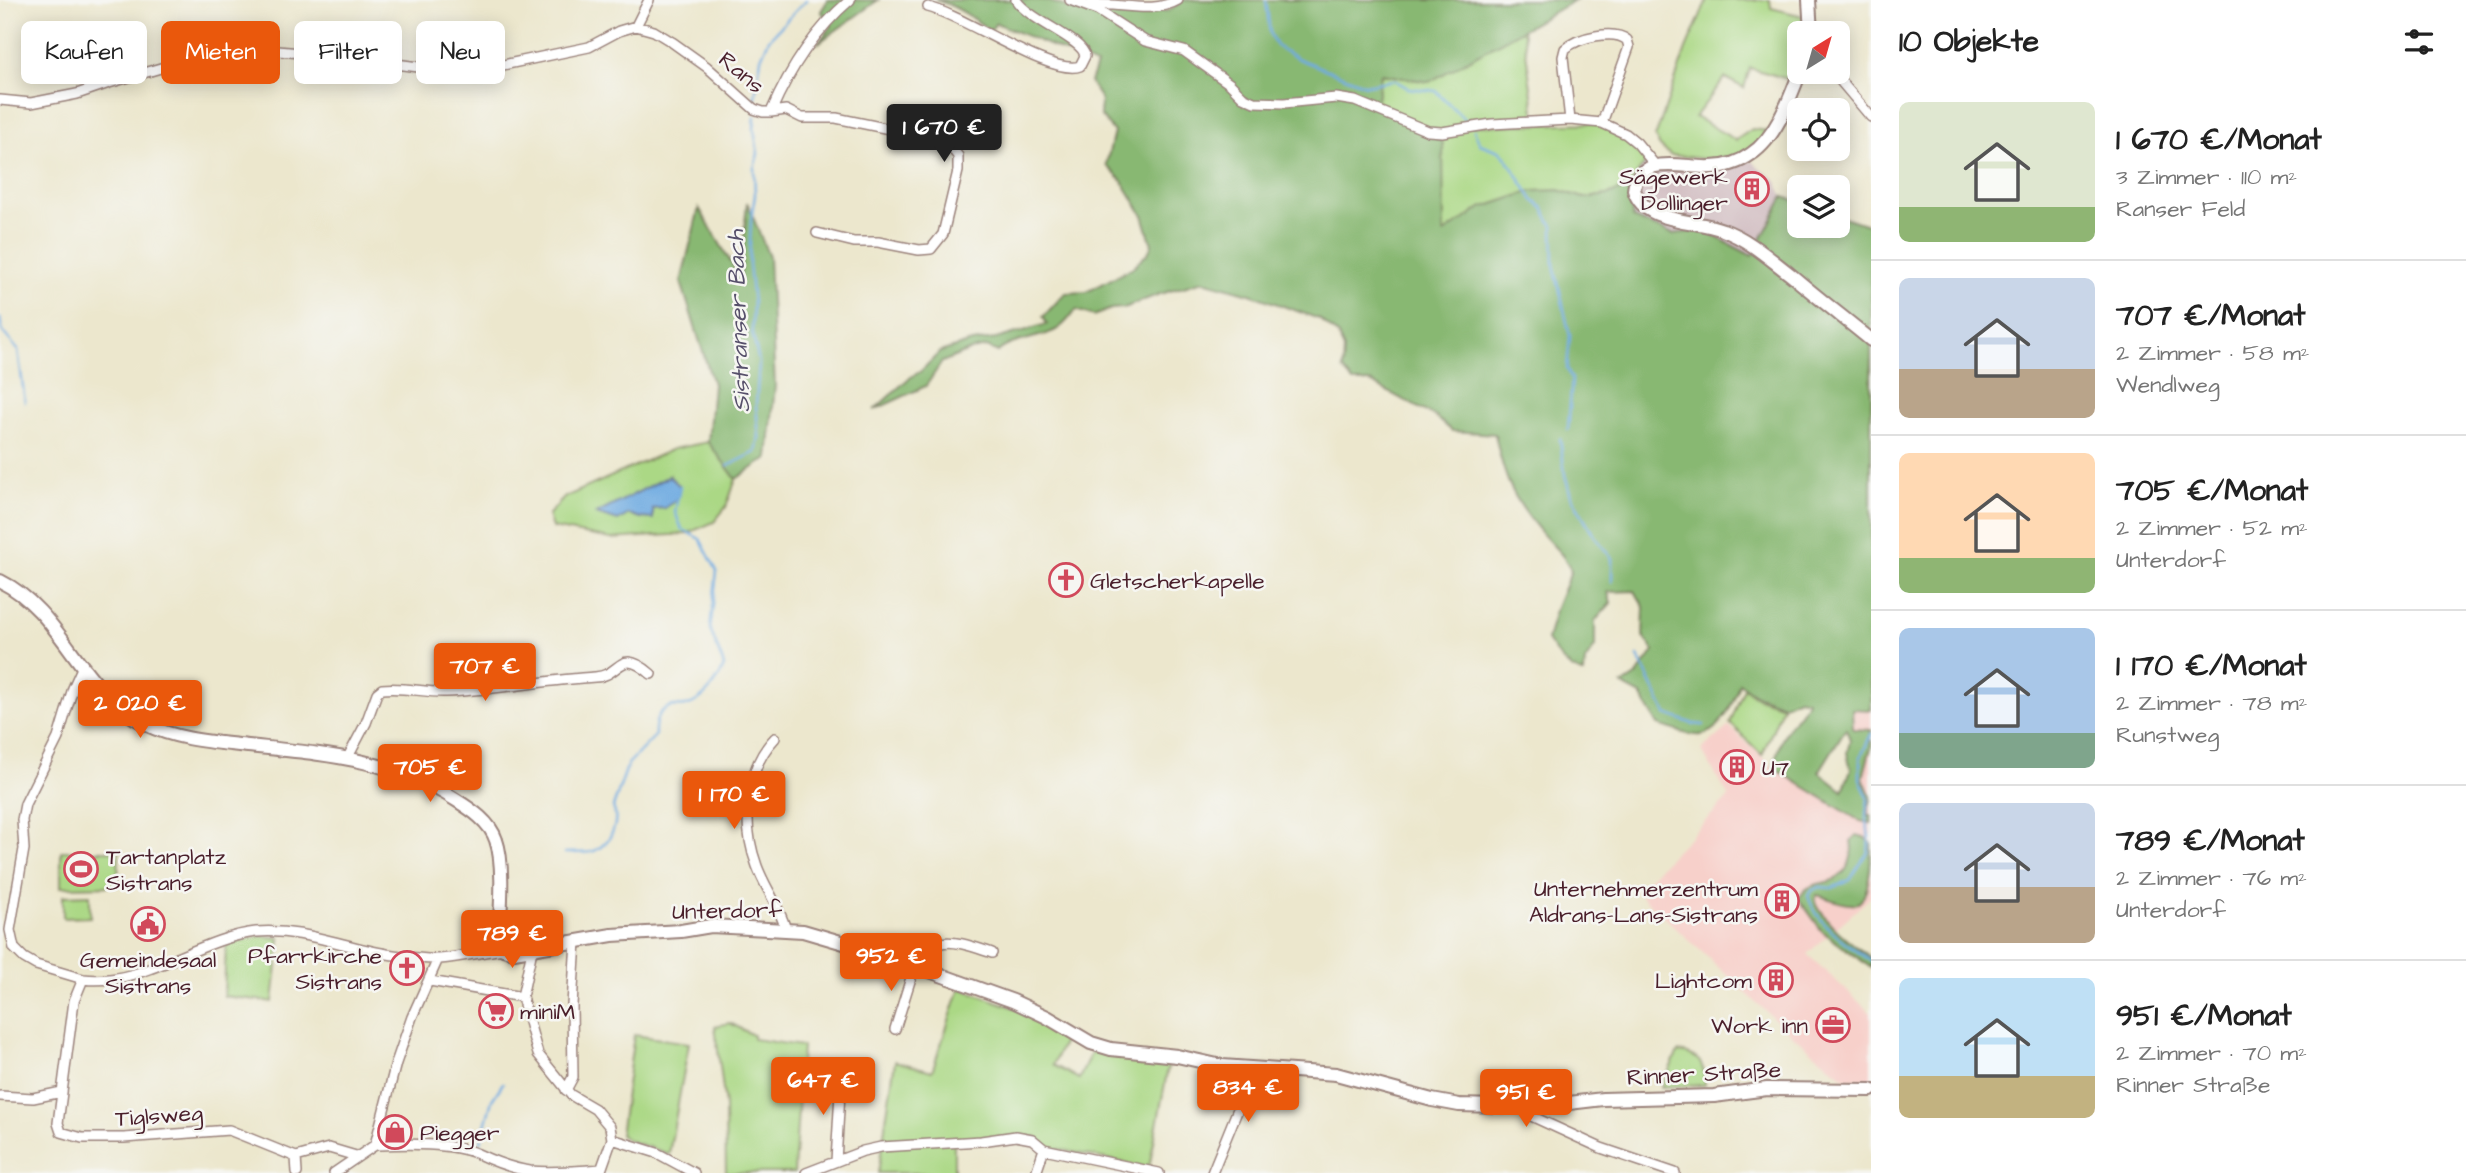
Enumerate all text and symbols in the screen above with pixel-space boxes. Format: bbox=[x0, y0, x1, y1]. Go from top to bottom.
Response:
chip: Kaufen bbox=[21, 21, 147, 84]
chip: Mieten bbox=[161, 21, 280, 84]
chip: Filter bbox=[294, 21, 402, 84]
chip: Neu bbox=[416, 21, 505, 84]
north arrow bbox=[1787, 21, 1850, 84]
map controls bbox=[1787, 21, 1850, 238]
text: 10 Objekte bbox=[1899, 21, 2039, 63]
icon: filters bbox=[2400, 23, 2438, 61]
street label: Rans bbox=[711, 44, 771, 101]
button: locate bbox=[1787, 98, 1850, 161]
pin: 1 670 € bbox=[879, 104, 1009, 164]
text: 1 670 € bbox=[903, 111, 985, 143]
text: 1 670 €/Monat bbox=[2116, 119, 2322, 161]
icon: home bbox=[1955, 130, 2039, 214]
place label: Sägewerk Dollinger bbox=[1619, 161, 1728, 220]
text: 3 Zimmer · 110 m² bbox=[2116, 161, 2297, 193]
building icon: Sägewerk Dollinger bbox=[1733, 170, 1771, 208]
button: layers bbox=[1787, 175, 1850, 238]
text: Ranser Feld bbox=[2116, 193, 2245, 225]
water label: Sistranser Bach bbox=[719, 228, 759, 413]
text: 707 €/Monat bbox=[2116, 295, 2305, 337]
icon: home bbox=[1955, 306, 2039, 390]
text: 2 Zimmer · 58 m² bbox=[2116, 337, 2309, 369]
text: Wendlweg bbox=[2116, 369, 2220, 401]
text: 705 €/Monat bbox=[2116, 470, 2308, 512]
icon: home bbox=[1955, 481, 2039, 565]
text: 2 Zimmer · 52 m² bbox=[2116, 512, 2308, 544]
text: Unterdorf bbox=[2116, 544, 2226, 576]
church icon: Gletscherkapelle bbox=[1047, 561, 1085, 599]
place label: Gletscherkapelle bbox=[1090, 565, 1265, 597]
pin: 707 € bbox=[436, 644, 534, 703]
text: 1 170 €/Monat bbox=[2116, 645, 2307, 687]
text: 707 € bbox=[450, 650, 520, 682]
icon: home bbox=[1955, 656, 2039, 740]
pin: 2 020 € bbox=[75, 680, 205, 740]
text: 2 020 € bbox=[94, 687, 186, 719]
text: 2 Zimmer · 78 m² bbox=[2116, 687, 2307, 719]
text: Runstweg bbox=[2116, 719, 2219, 751]
pin: 705 € bbox=[381, 744, 479, 804]
building icon: U7 bbox=[1718, 748, 1756, 786]
text: 705 € bbox=[394, 751, 466, 783]
place label: U7 bbox=[1762, 752, 1789, 784]
pin: 1 170 € bbox=[669, 772, 799, 831]
text: 1 170 € bbox=[698, 778, 770, 810]
text: 789 €/Monat bbox=[2116, 820, 2305, 862]
icon: home bbox=[1955, 831, 2039, 915]
place label: Tartanplatz Sistrans bbox=[106, 841, 227, 899]
sports icon: Tartanplatz Sistrans bbox=[62, 850, 100, 888]
text: 2 Zimmer · 76 m² bbox=[2116, 862, 2307, 894]
place label: Unternehmerzentrum Aldrans-Lans-Sistrans bbox=[1529, 873, 1758, 931]
building icon: Unternehmerzentrum Aldrans-Lans-Sistrans bbox=[1763, 882, 1801, 920]
street label: Unterdorf bbox=[672, 894, 783, 928]
text: Unterdorf bbox=[2116, 894, 2226, 926]
public building icon: Gemeindesaal Sistrans bbox=[129, 905, 167, 943]
pin: 789 € bbox=[463, 911, 561, 970]
text: 789 € bbox=[477, 917, 547, 949]
pin: 952 € bbox=[842, 934, 940, 993]
place label: Pfarrkirche Sistrans bbox=[248, 940, 382, 998]
text: 952 € bbox=[856, 940, 926, 972]
place label: Gemeindesaal Sistrans bbox=[80, 944, 216, 1002]
church icon: Pfarrkirche Sistrans bbox=[388, 949, 426, 987]
building icon: Lightcom bbox=[1757, 961, 1795, 999]
place label: Lightcom bbox=[1655, 965, 1752, 998]
supermarket icon: miniM bbox=[477, 992, 515, 1030]
text: 951 €/Monat bbox=[2116, 995, 2292, 1037]
place label: miniM bbox=[520, 996, 575, 1028]
office icon: Work inn bbox=[1814, 1006, 1852, 1044]
icon: home bbox=[1955, 1006, 2039, 1090]
place label: Work inn bbox=[1711, 1010, 1808, 1042]
text: 2 Zimmer · 70 m² bbox=[2116, 1037, 2307, 1069]
street label: Rinner Straße bbox=[1626, 1054, 1782, 1094]
pin: 647 € bbox=[774, 1058, 872, 1117]
text: 647 € bbox=[787, 1064, 859, 1096]
pin: 834 € bbox=[1199, 1064, 1297, 1124]
text: Rinner Straße bbox=[2116, 1069, 2271, 1101]
pin: 951 € bbox=[1477, 1070, 1575, 1129]
text: 834 € bbox=[1213, 1071, 1283, 1103]
text: 951 € bbox=[1496, 1076, 1556, 1108]
street label: Tiglsweg bbox=[114, 1097, 204, 1136]
shop icon: Piegger bbox=[376, 1113, 414, 1151]
place label: Piegger bbox=[420, 1117, 500, 1150]

